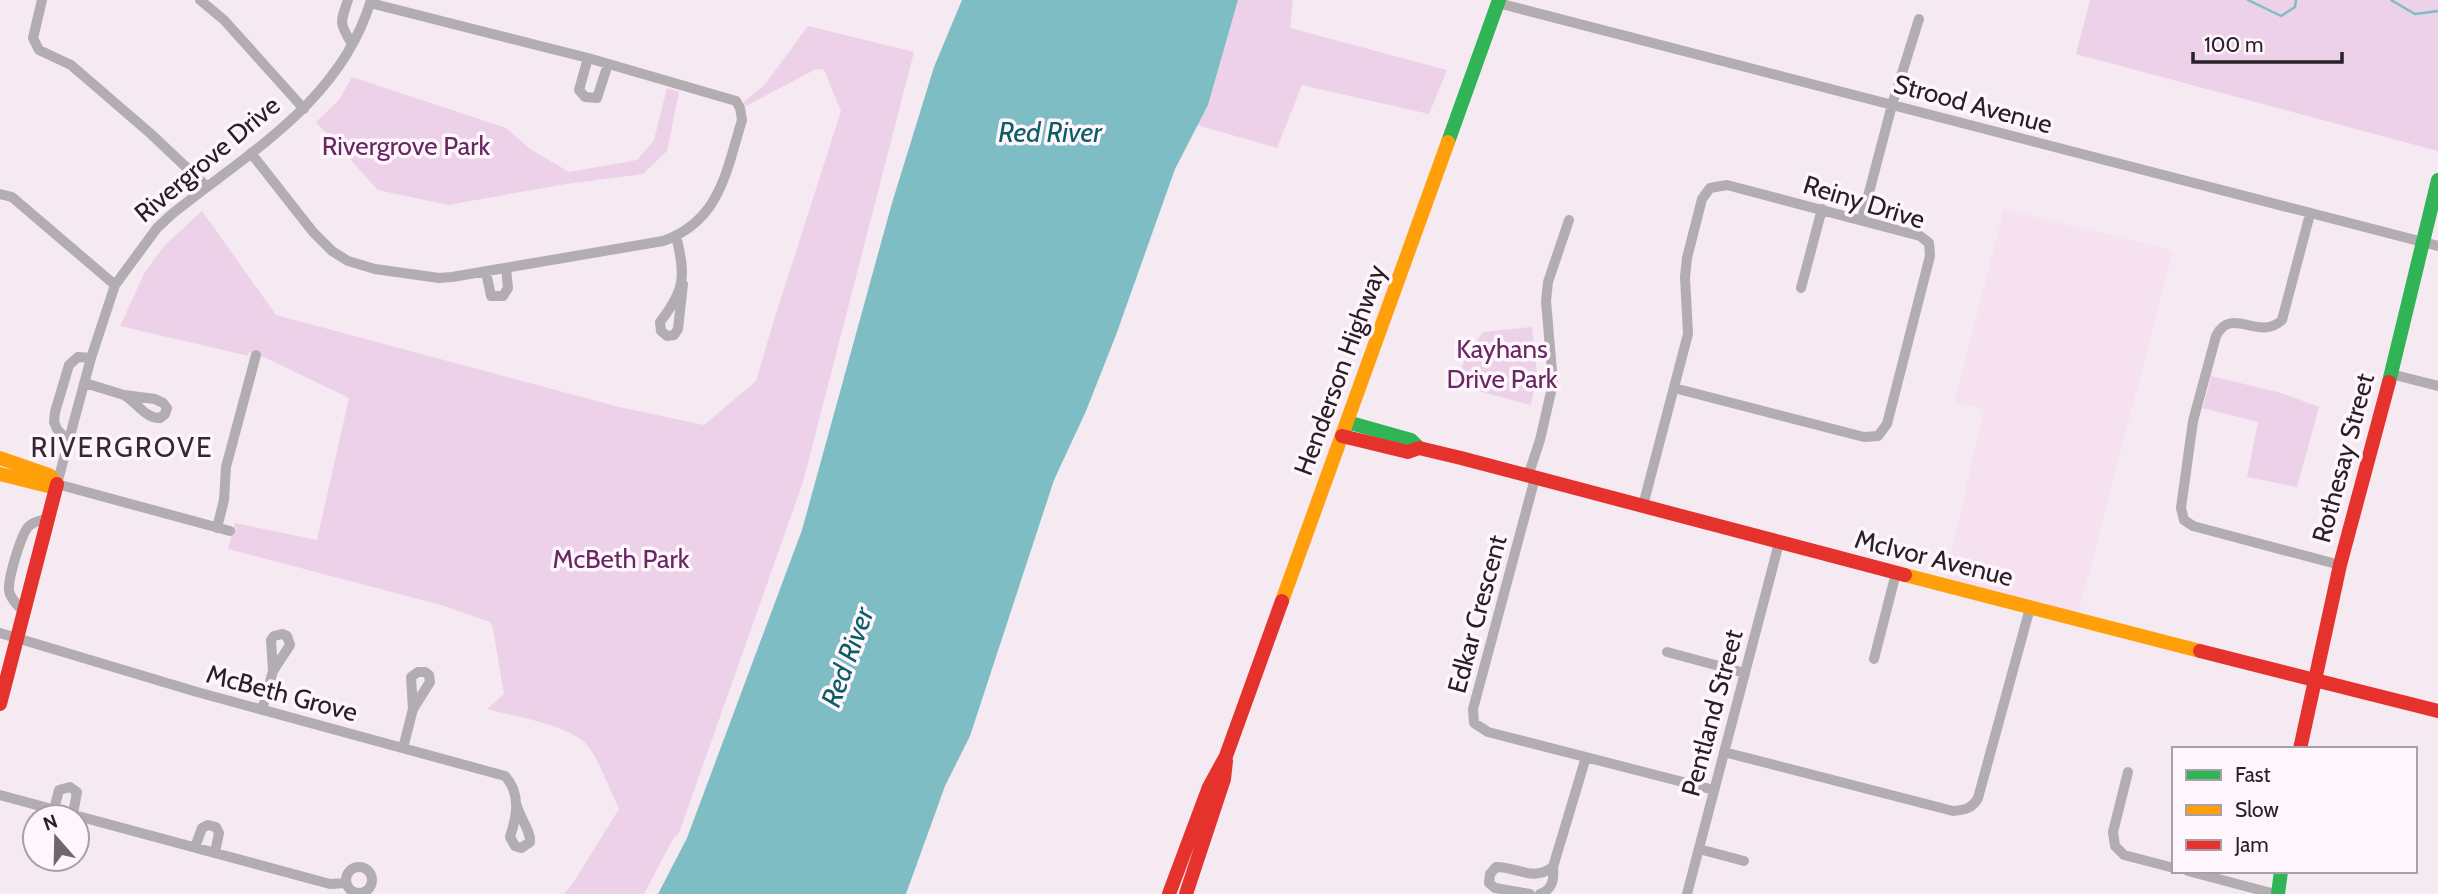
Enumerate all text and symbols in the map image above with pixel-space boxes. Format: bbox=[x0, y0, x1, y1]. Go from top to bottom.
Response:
scale bar bbox=[2193, 21, 2342, 65]
text: 100 m bbox=[2204, 32, 2263, 57]
street label: Strood Avenue bbox=[1890, 67, 2056, 141]
street label: Rivergrove Drive bbox=[128, 89, 286, 229]
water label: Red River bbox=[998, 115, 1103, 149]
park label: Rivergrove Park bbox=[322, 130, 491, 162]
street label: Reiny Drive bbox=[1799, 168, 1929, 236]
street label: Henderson Highway bbox=[1287, 260, 1393, 480]
park label: Kayhans Drive Park bbox=[1446, 333, 1558, 395]
street label: Rothesay Street bbox=[2305, 370, 2381, 546]
district label: RIVERGROVE bbox=[30, 430, 214, 464]
street label: McIvor Avenue bbox=[1851, 523, 2017, 593]
street label: Edkar Crescent bbox=[1441, 531, 1514, 697]
park label: McBeth Park bbox=[553, 543, 690, 575]
water label: Red River bbox=[813, 601, 881, 712]
street label: Pentland Street bbox=[1674, 626, 1750, 800]
street label: McBeth Grove bbox=[203, 657, 361, 729]
legend bbox=[2172, 747, 2417, 873]
text: Fast bbox=[2235, 762, 2271, 787]
text: Slow bbox=[2235, 797, 2279, 822]
north arrow bbox=[21, 803, 91, 873]
text: N bbox=[40, 809, 61, 836]
text: Jam bbox=[2234, 832, 2269, 857]

